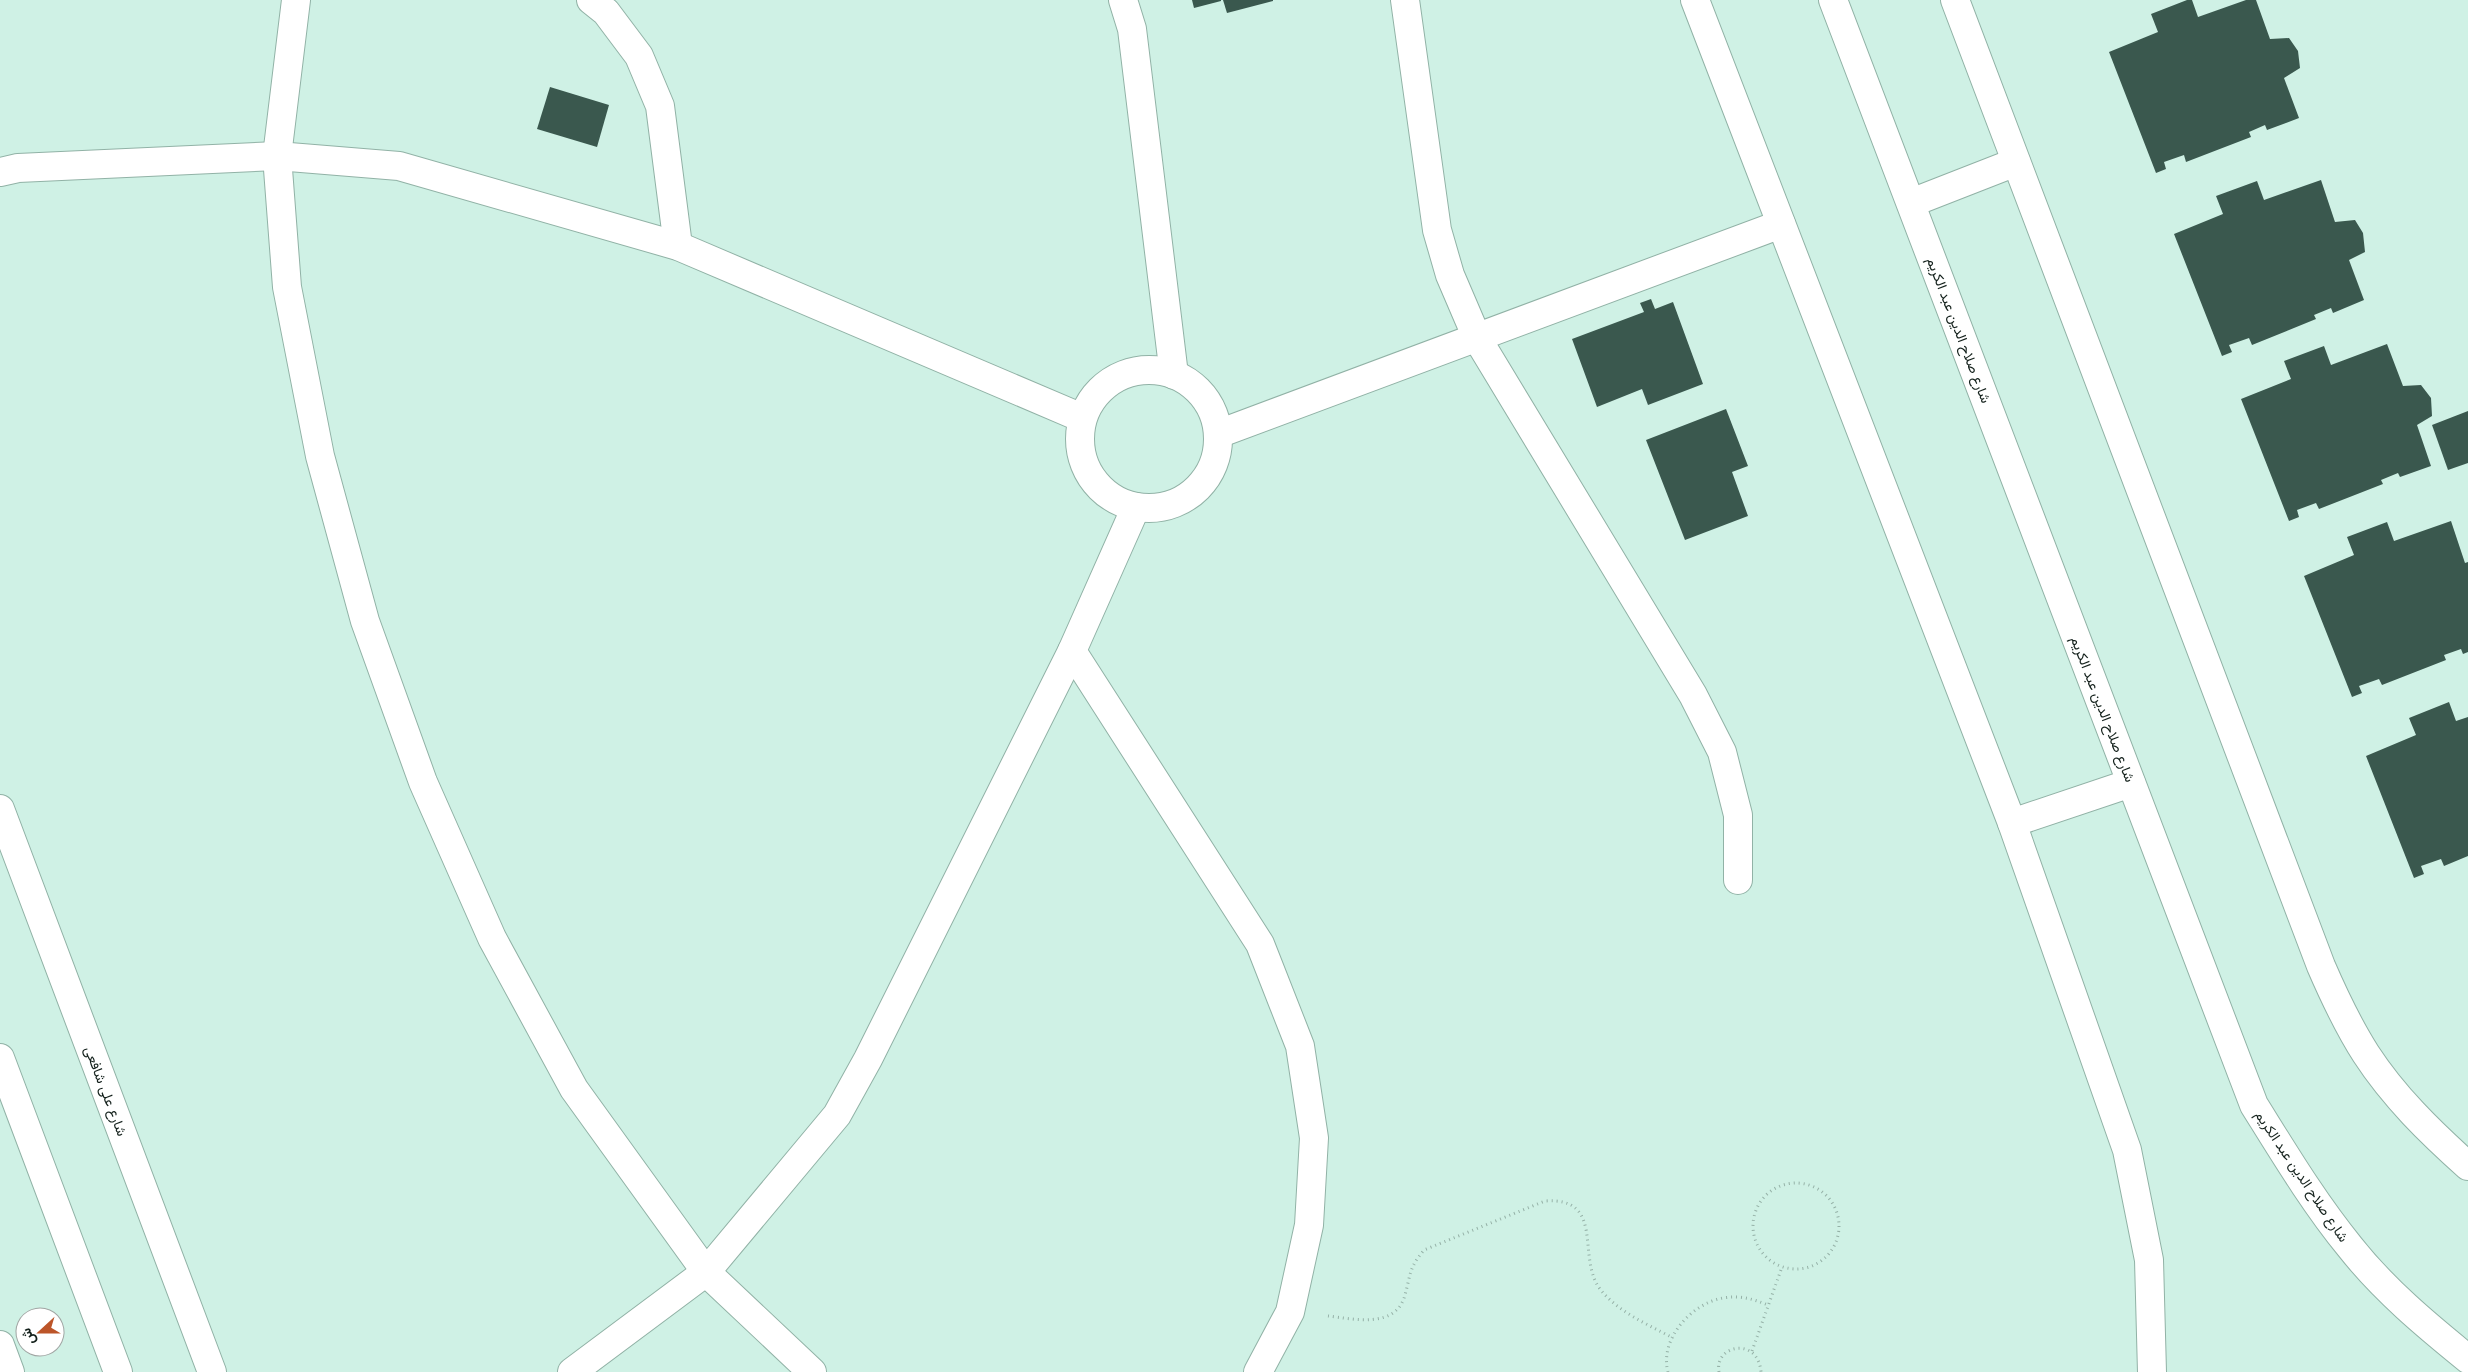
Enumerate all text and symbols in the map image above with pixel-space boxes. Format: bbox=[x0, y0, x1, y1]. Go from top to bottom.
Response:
street label: شارع صلاح الدين عبد الكريم bbox=[1921, 254, 1996, 406]
street label: شارع صلاح الدين عبد الكريم bbox=[2065, 633, 2140, 785]
street label: شارع على شافعى bbox=[79, 1043, 132, 1139]
street label: شارع صلاح الدين عبد الكريم bbox=[2250, 1106, 2354, 1246]
north arrow bbox=[15, 1307, 65, 1357]
text: ش bbox=[15, 1325, 40, 1348]

